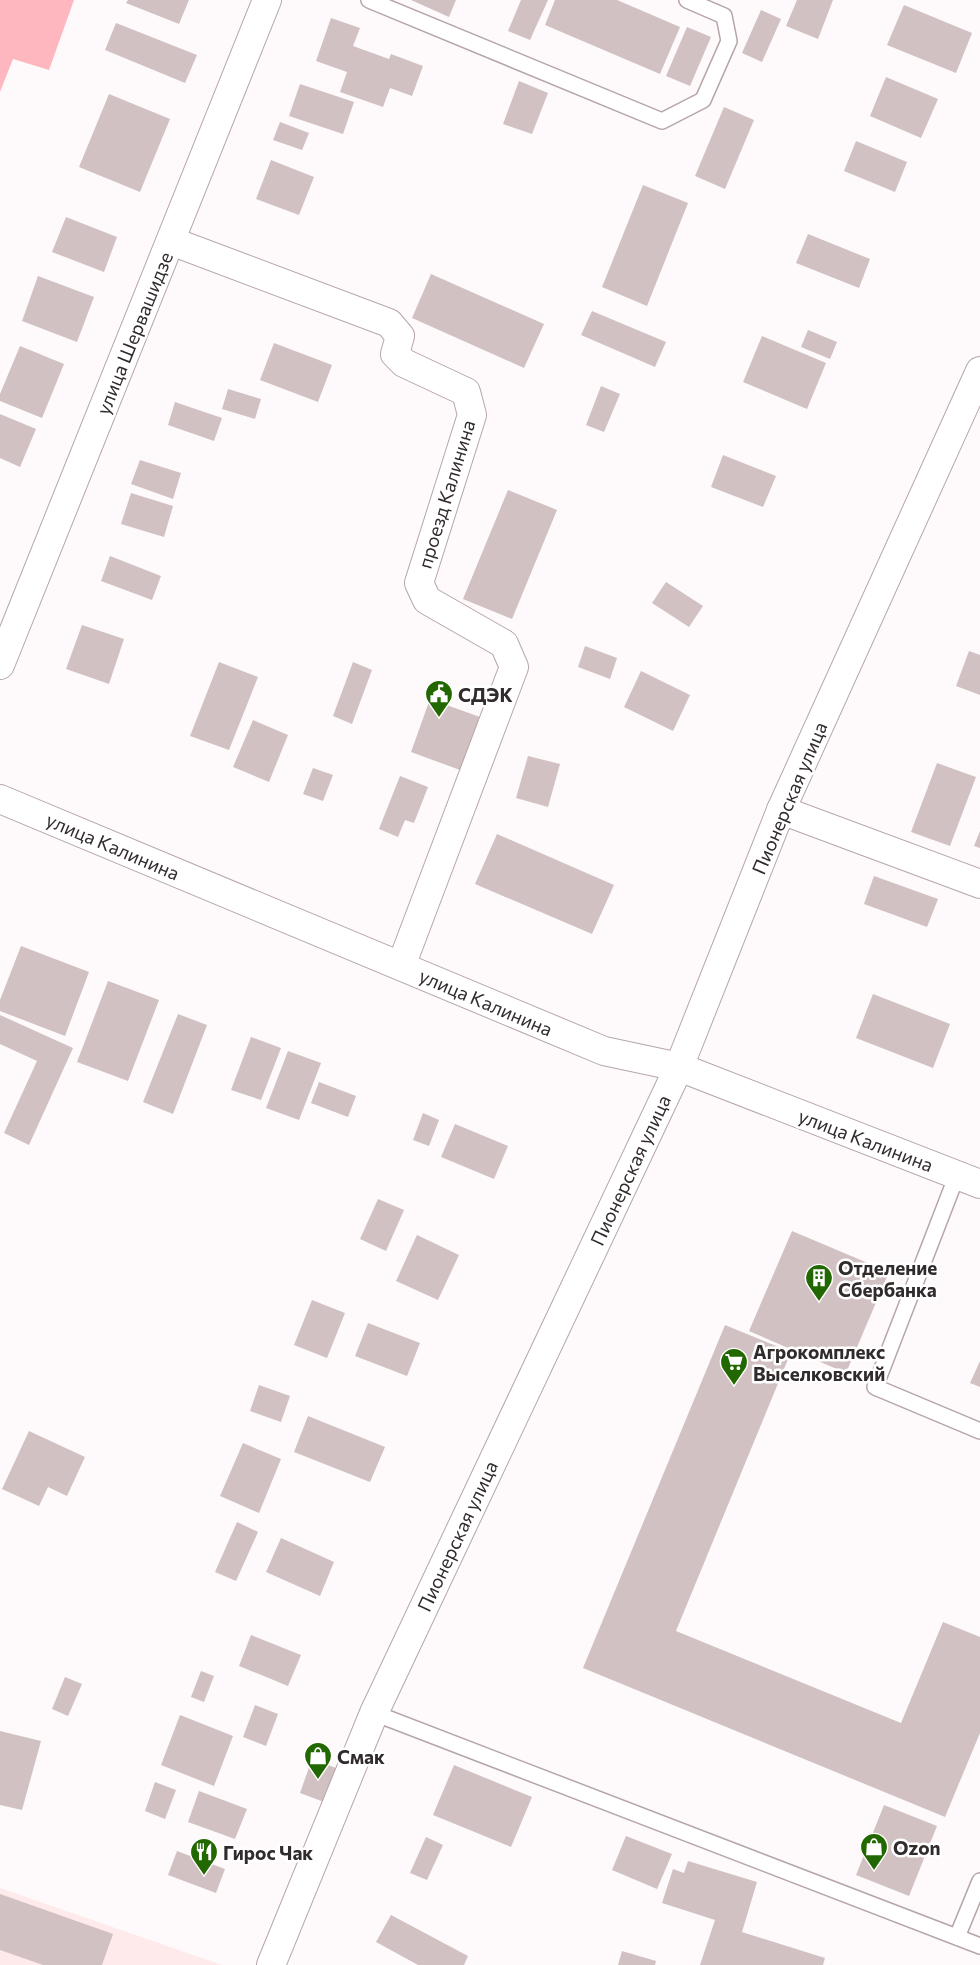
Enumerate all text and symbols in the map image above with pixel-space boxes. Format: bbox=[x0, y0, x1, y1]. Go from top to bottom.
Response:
street label: улица Шервашидзе bbox=[91, 248, 177, 418]
street label: проезд Калинина bbox=[412, 417, 480, 571]
public building icon: СДЭК bbox=[424, 679, 454, 718]
place label: СДЭК bbox=[458, 683, 513, 706]
street label: Пионерская улица bbox=[746, 718, 832, 878]
street label: улица Калинина bbox=[43, 808, 183, 884]
street label: улица Калинина bbox=[416, 964, 556, 1040]
street label: Пионерская улица bbox=[585, 1091, 675, 1249]
street label: улица Калинина bbox=[795, 1104, 937, 1176]
place label: Отделение Сбербанка bbox=[838, 1256, 937, 1301]
building icon: Отделение Сбербанка bbox=[804, 1263, 834, 1302]
place label: Агрокомплекс Выселковский bbox=[753, 1340, 885, 1385]
supermarket icon: Агрокомплекс Выселковский bbox=[719, 1347, 749, 1386]
street label: Пионерская улица bbox=[412, 1457, 502, 1615]
shop icon: Смак bbox=[303, 1741, 333, 1780]
place label: Смак bbox=[337, 1745, 385, 1768]
shop icon: Ozon bbox=[859, 1832, 889, 1871]
place label: Ozon bbox=[893, 1836, 941, 1859]
restaurant icon: Гирос Чак bbox=[189, 1837, 219, 1876]
place label: Гирос Чак bbox=[223, 1841, 313, 1864]

